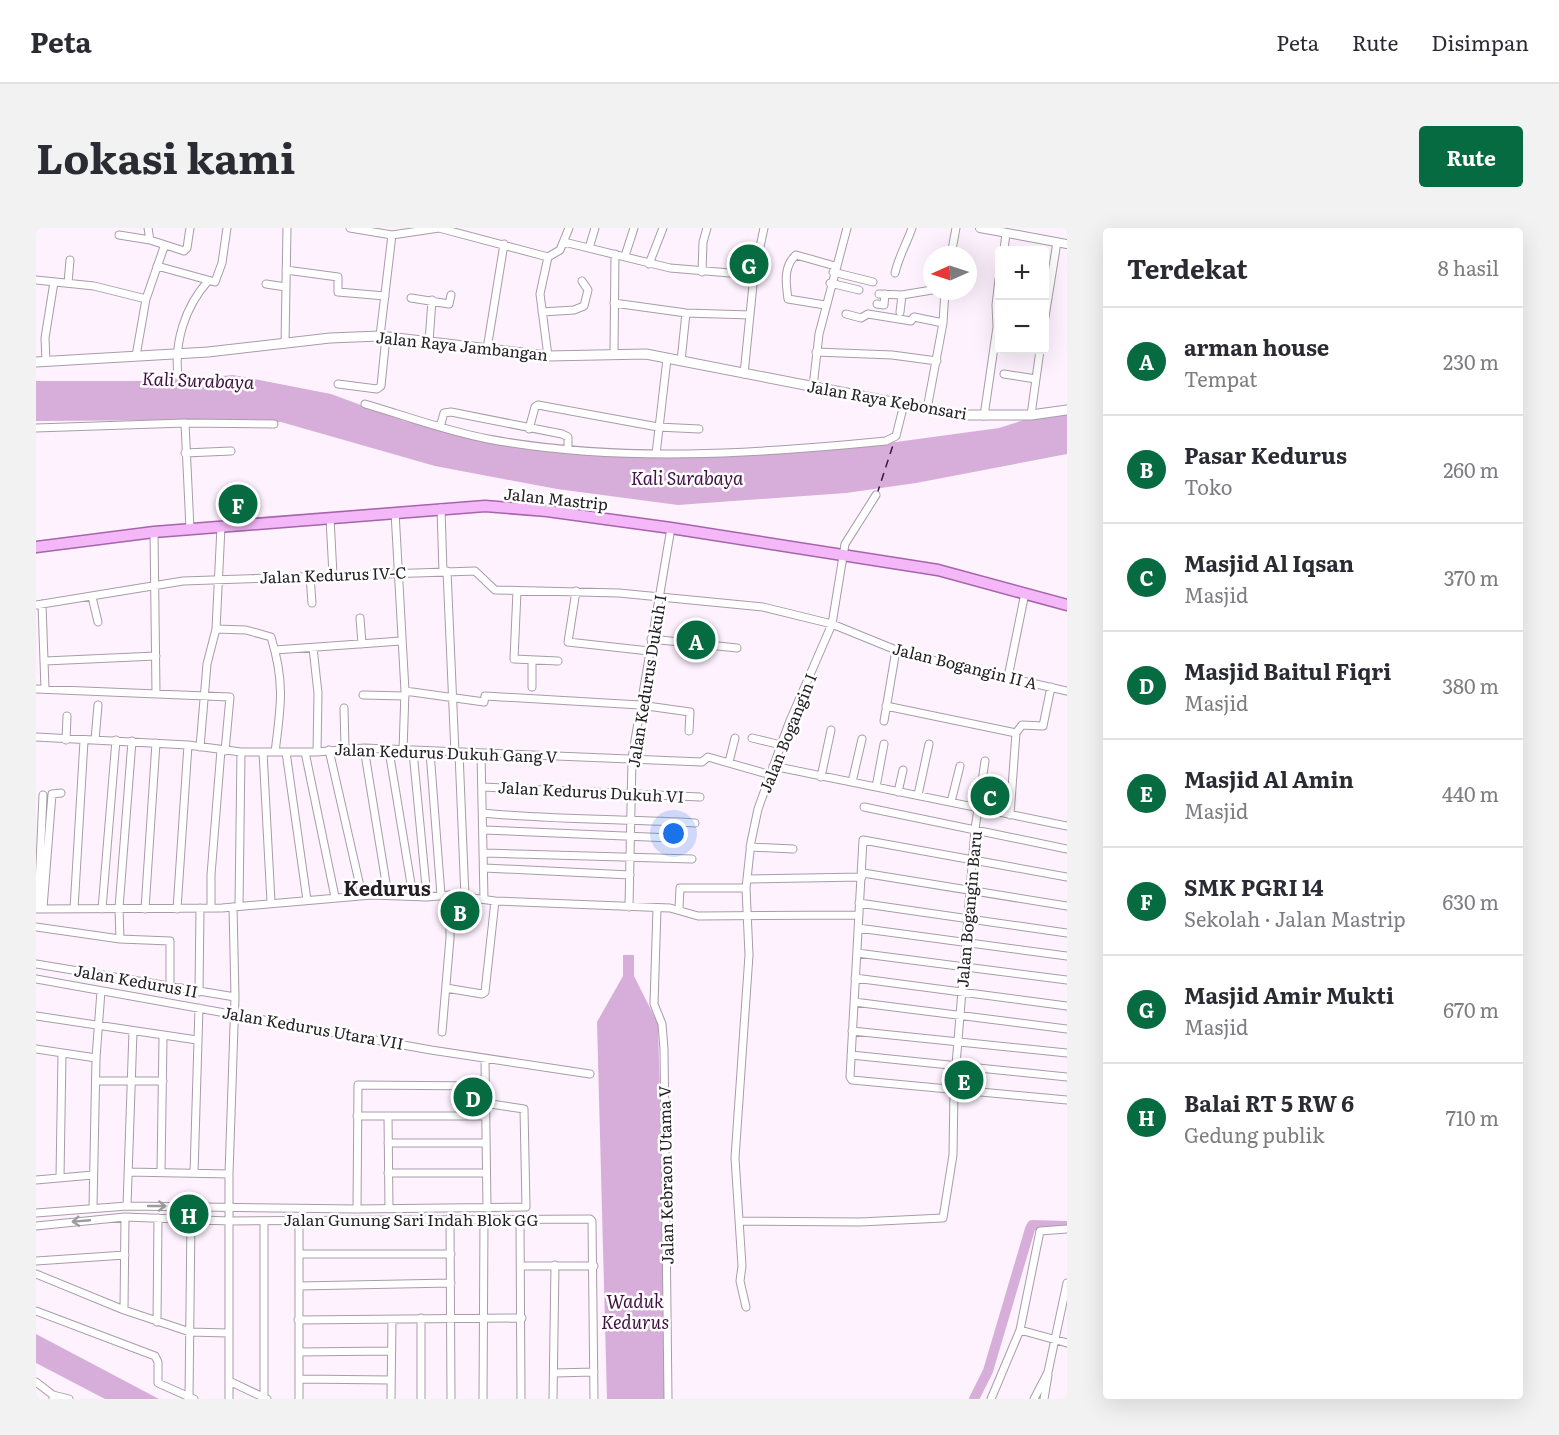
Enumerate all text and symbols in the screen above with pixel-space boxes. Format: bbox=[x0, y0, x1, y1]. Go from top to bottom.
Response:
text: Peta bbox=[30, 20, 92, 62]
text: Peta bbox=[1276, 26, 1319, 57]
text: Rute bbox=[1352, 26, 1398, 57]
text: Disimpan bbox=[1431, 26, 1529, 57]
text: Lokasi kami bbox=[36, 125, 295, 187]
button: Rute bbox=[1419, 126, 1523, 187]
pin: G bbox=[730, 242, 768, 286]
north arrow bbox=[923, 246, 977, 300]
map controls bbox=[995, 246, 1049, 354]
button: + bbox=[995, 246, 1049, 300]
text: Terdekat bbox=[1127, 248, 1248, 287]
text: 8 hasil bbox=[1438, 252, 1499, 282]
button: − bbox=[995, 300, 1049, 354]
street label: Jalan Raya Jambangan bbox=[375, 324, 550, 366]
text: arman house bbox=[1184, 330, 1329, 363]
text: A bbox=[1139, 346, 1154, 376]
text: 230 m bbox=[1443, 346, 1499, 376]
text: Tempat bbox=[1184, 363, 1257, 393]
water label: Kali Surabaya bbox=[141, 364, 255, 395]
street label: Jalan Raya Kebonsari bbox=[805, 373, 969, 425]
text: Pasar Kedurus bbox=[1184, 438, 1347, 471]
text: B bbox=[1140, 454, 1153, 484]
text: 260 m bbox=[1443, 454, 1499, 484]
water label: Kali Surabaya bbox=[631, 464, 744, 491]
text: Toko bbox=[1184, 471, 1232, 501]
street label: Jalan Mastrip bbox=[503, 481, 610, 515]
pin: F bbox=[218, 482, 258, 526]
text: Masjid Al Iqsan bbox=[1184, 546, 1354, 579]
street label: Jalan Kedurus IV-C bbox=[259, 559, 407, 589]
text: C bbox=[1139, 562, 1154, 592]
text: 370 m bbox=[1444, 562, 1499, 592]
text: Masjid bbox=[1184, 579, 1248, 609]
street label: Jalan Kedurus Dukuh I bbox=[620, 593, 672, 769]
pin: A bbox=[676, 618, 716, 662]
street label: Jalan Bogangin II A bbox=[890, 635, 1040, 695]
text: Masjid Baitul Fiqri bbox=[1184, 654, 1391, 687]
street label: Jalan Bogangin I bbox=[752, 669, 822, 796]
text: D bbox=[1139, 670, 1154, 700]
text: 380 m bbox=[1442, 670, 1499, 700]
text: Masjid bbox=[1184, 687, 1248, 717]
street label: Jalan Kedurus Dukuh Gang V bbox=[334, 736, 558, 768]
text: Masjid Al Amin bbox=[1184, 762, 1354, 795]
street label: Jalan Kedurus Dukuh VI bbox=[497, 774, 685, 808]
pin: C bbox=[970, 774, 1010, 818]
text: E bbox=[1140, 778, 1153, 808]
text: 440 m bbox=[1442, 778, 1499, 808]
text: Masjid bbox=[1184, 795, 1248, 825]
your location bbox=[659, 819, 688, 848]
street label: Jalan Bogangin Baru bbox=[949, 830, 987, 988]
text: SMK PGRI 14 bbox=[1184, 870, 1324, 903]
district label: Kedurus bbox=[343, 872, 431, 902]
text: F bbox=[1140, 886, 1153, 916]
text: 630 m bbox=[1442, 886, 1499, 916]
pin: B bbox=[440, 888, 480, 934]
text: Sekolah · Jalan Mastrip bbox=[1184, 903, 1406, 933]
street label: Jalan Kedurus II bbox=[72, 957, 200, 1003]
text: Masjid Amir Mukti bbox=[1184, 978, 1394, 1011]
text: G bbox=[1139, 994, 1154, 1024]
text: 670 m bbox=[1443, 994, 1499, 1024]
street label: Jalan Kedurus Utara VII bbox=[221, 999, 406, 1055]
text: Masjid bbox=[1184, 1011, 1248, 1041]
pin: E bbox=[944, 1058, 984, 1102]
pin: D bbox=[454, 1074, 492, 1120]
street label: Jalan Kebraon Utama V bbox=[651, 1085, 679, 1265]
text: Balai RT 5 RW 6 bbox=[1184, 1086, 1354, 1119]
text: H bbox=[1138, 1102, 1155, 1132]
text: 710 m bbox=[1446, 1102, 1499, 1132]
text: Gedung publik bbox=[1184, 1119, 1324, 1149]
pin: H bbox=[170, 1192, 208, 1236]
one-way arrow bbox=[147, 1200, 167, 1212]
street label: Jalan Gunung Sari Indah Blok GG bbox=[284, 1207, 538, 1231]
one-way arrow bbox=[71, 1216, 91, 1227]
water label: Waduk Kedurus bbox=[601, 1287, 669, 1335]

